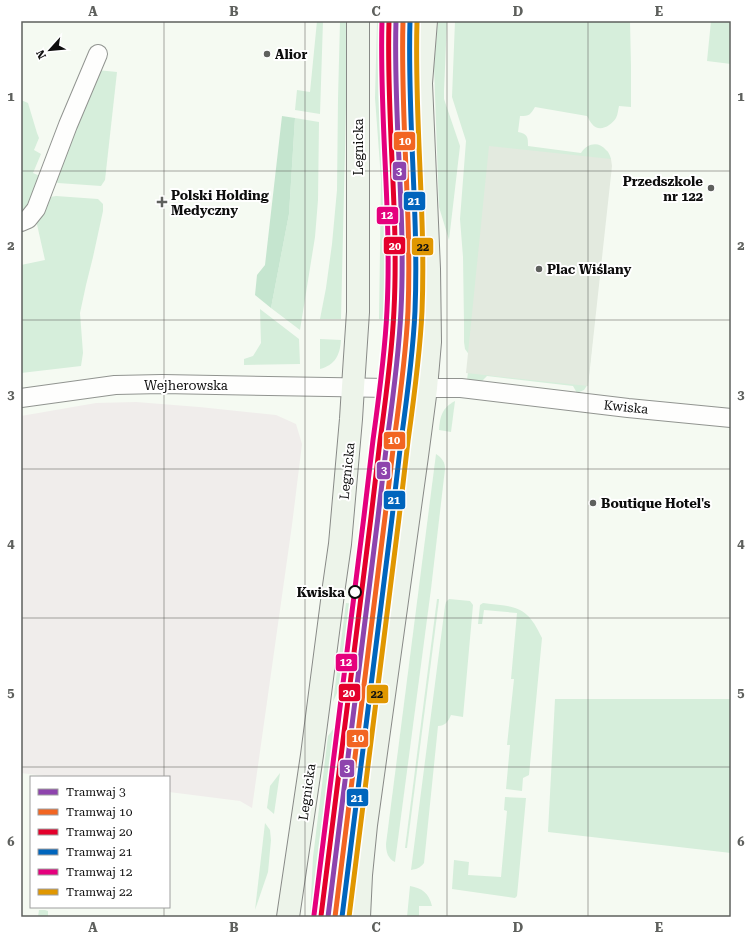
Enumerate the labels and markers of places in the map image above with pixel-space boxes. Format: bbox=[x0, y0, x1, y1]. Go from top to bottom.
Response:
place label: Alior bbox=[275, 47, 307, 62]
marker: Alior bbox=[262, 49, 272, 59]
place label: Przedszkole nr 122 bbox=[623, 174, 703, 204]
marker: Przedszkole nr 122 bbox=[706, 183, 716, 193]
place label: Polski Holding Medyczny bbox=[171, 188, 269, 218]
marker: Polski Holding Medyczny bbox=[156, 196, 168, 208]
place label: Plac Wiślany bbox=[547, 262, 632, 277]
marker: Plac Wiślany bbox=[534, 264, 544, 274]
place label: Boutique Hotel's bbox=[601, 496, 711, 511]
marker: Boutique Hotel's bbox=[588, 498, 598, 508]
place label: Kwiska bbox=[297, 585, 345, 600]
marker: Kwiska bbox=[348, 585, 362, 599]

